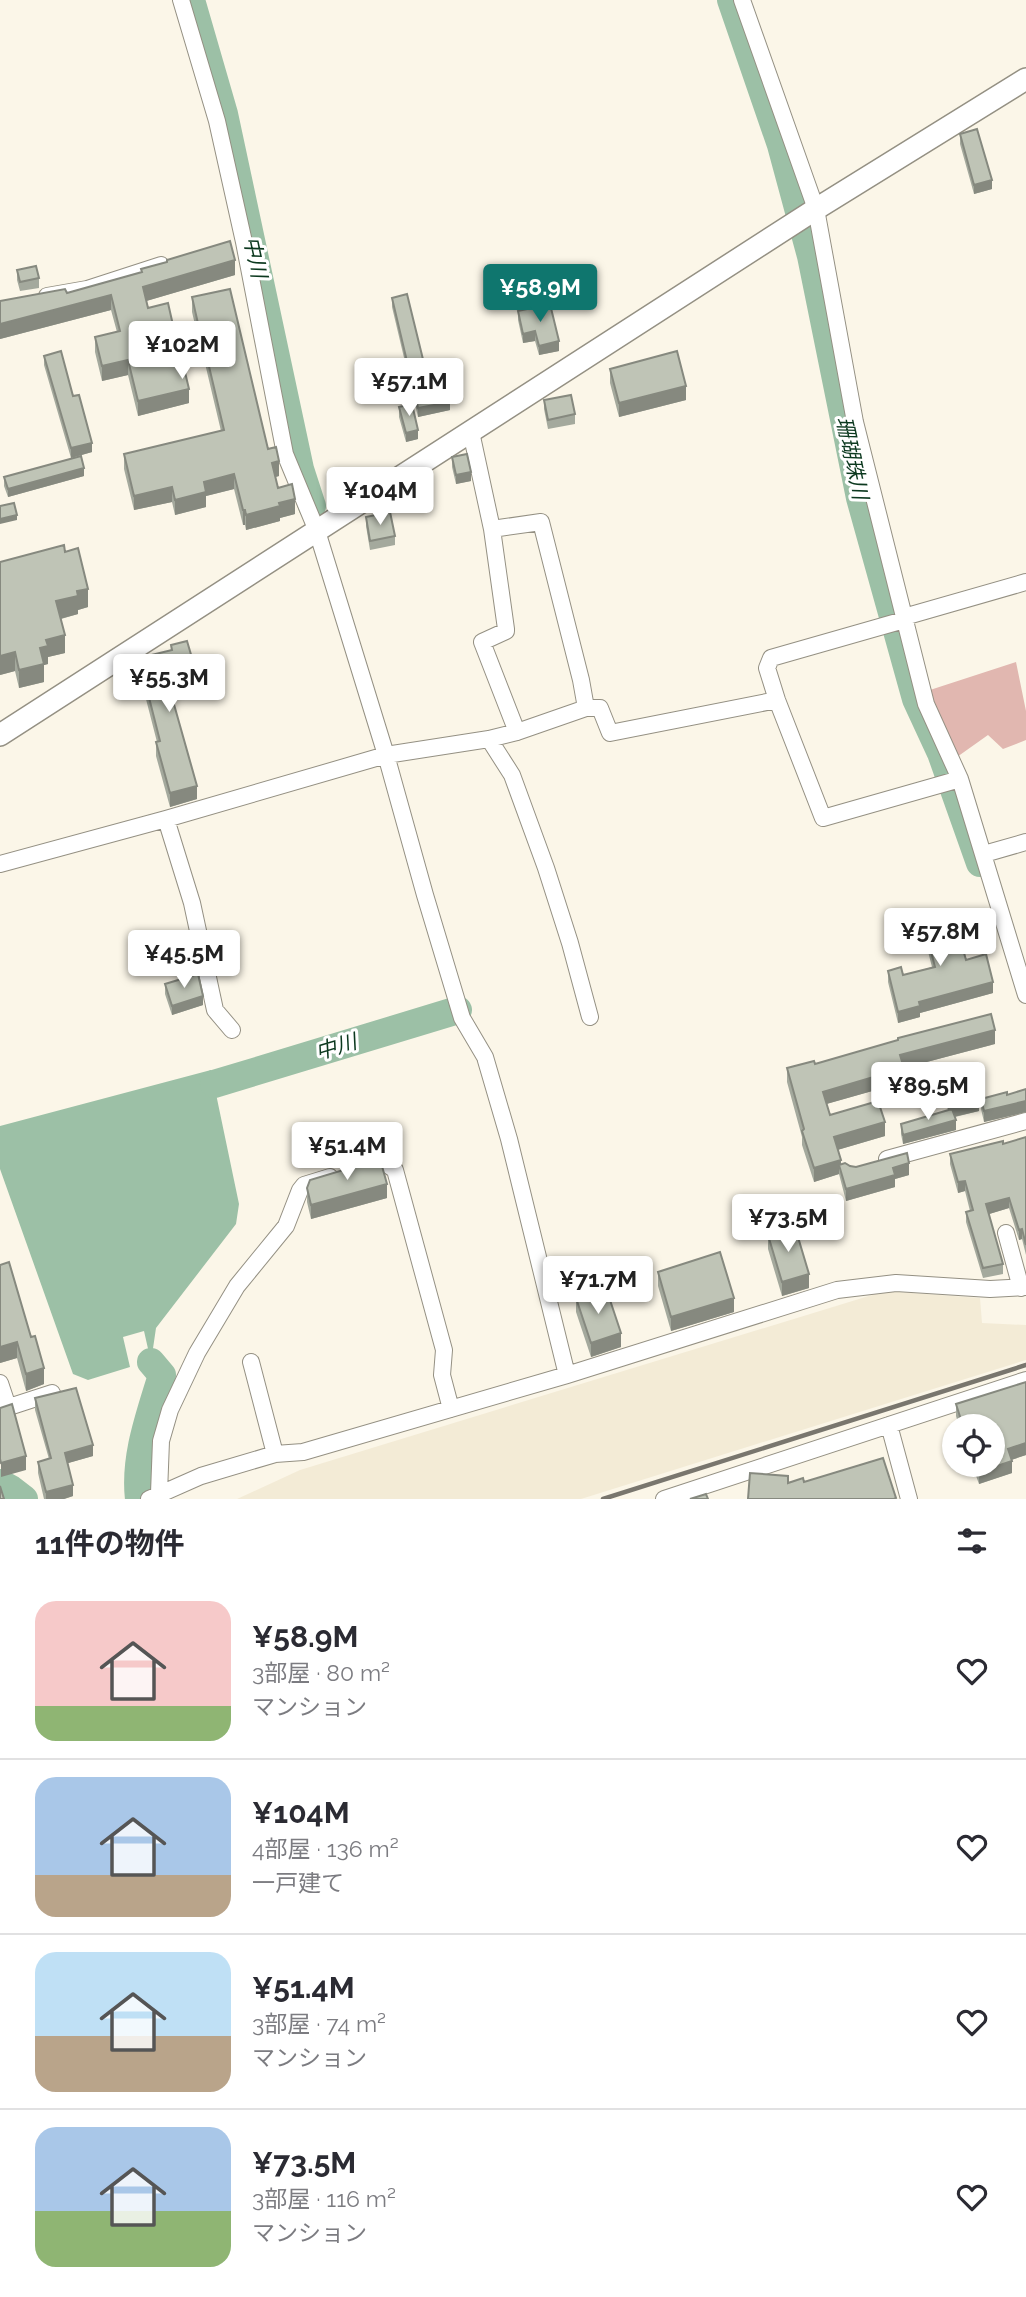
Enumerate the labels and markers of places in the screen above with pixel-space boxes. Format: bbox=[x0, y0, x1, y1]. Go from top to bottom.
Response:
pin: ¥58.9M bbox=[483, 264, 597, 324]
pin: ¥102M bbox=[133, 322, 231, 381]
pin: ¥57.1M bbox=[352, 358, 466, 418]
pin: ¥104M bbox=[331, 468, 429, 527]
pin: ¥55.3M bbox=[112, 654, 226, 714]
pin: ¥57.8M bbox=[883, 908, 997, 968]
pin: ¥45.5M bbox=[127, 930, 241, 990]
pin: ¥89.5M bbox=[871, 1062, 985, 1122]
pin: ¥51.4M bbox=[290, 1122, 404, 1182]
pin: ¥73.5M bbox=[731, 1194, 845, 1254]
pin: ¥71.7M bbox=[541, 1256, 655, 1316]

